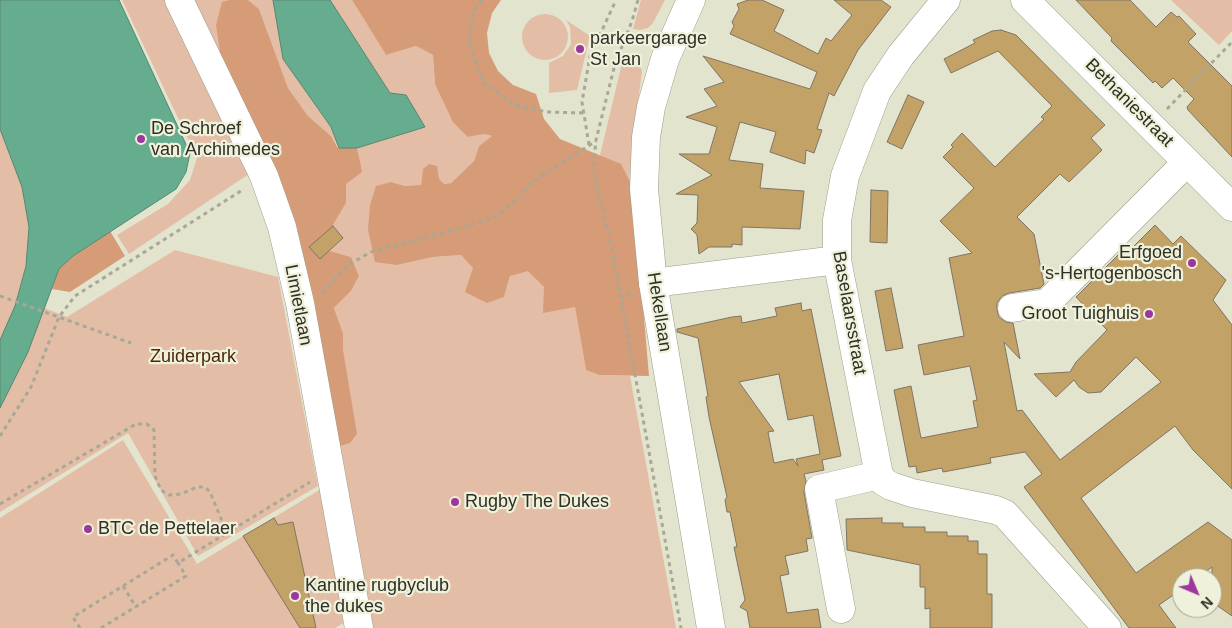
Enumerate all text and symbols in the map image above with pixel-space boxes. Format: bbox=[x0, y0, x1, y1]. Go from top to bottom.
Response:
place label: parkeergarage St Jan bbox=[590, 28, 707, 70]
marker: parkeergarage St Jan bbox=[574, 43, 586, 55]
street label: Bethaniestraat bbox=[1080, 54, 1178, 152]
place label: De Schroef van Archimedes bbox=[151, 118, 280, 160]
marker: De Schroef van Archimedes bbox=[135, 133, 147, 145]
place label: Erfgoed 's-Hertogenbosch bbox=[1041, 242, 1182, 284]
street label: Baselaarsstraat bbox=[828, 250, 870, 376]
marker: Erfgoed 's-Hertogenbosch bbox=[1186, 257, 1198, 269]
street label: Limietlaan bbox=[280, 263, 316, 347]
street label: Hekellaan bbox=[642, 271, 676, 353]
place label: Groot Tuighuis bbox=[1022, 303, 1139, 325]
marker: Groot Tuighuis bbox=[1143, 308, 1155, 320]
park label: Zuiderpark bbox=[150, 346, 236, 368]
place label: Rugby The Dukes bbox=[465, 491, 609, 513]
marker: Rugby The Dukes bbox=[449, 496, 461, 508]
place label: BTC de Pettelaer bbox=[98, 518, 236, 540]
marker: BTC de Pettelaer bbox=[82, 523, 94, 535]
north arrow bbox=[1172, 568, 1222, 618]
place label: Kantine rugbyclub the dukes bbox=[305, 575, 449, 618]
marker: Kantine rugbyclub the dukes bbox=[289, 590, 301, 602]
text: N bbox=[1198, 594, 1216, 612]

